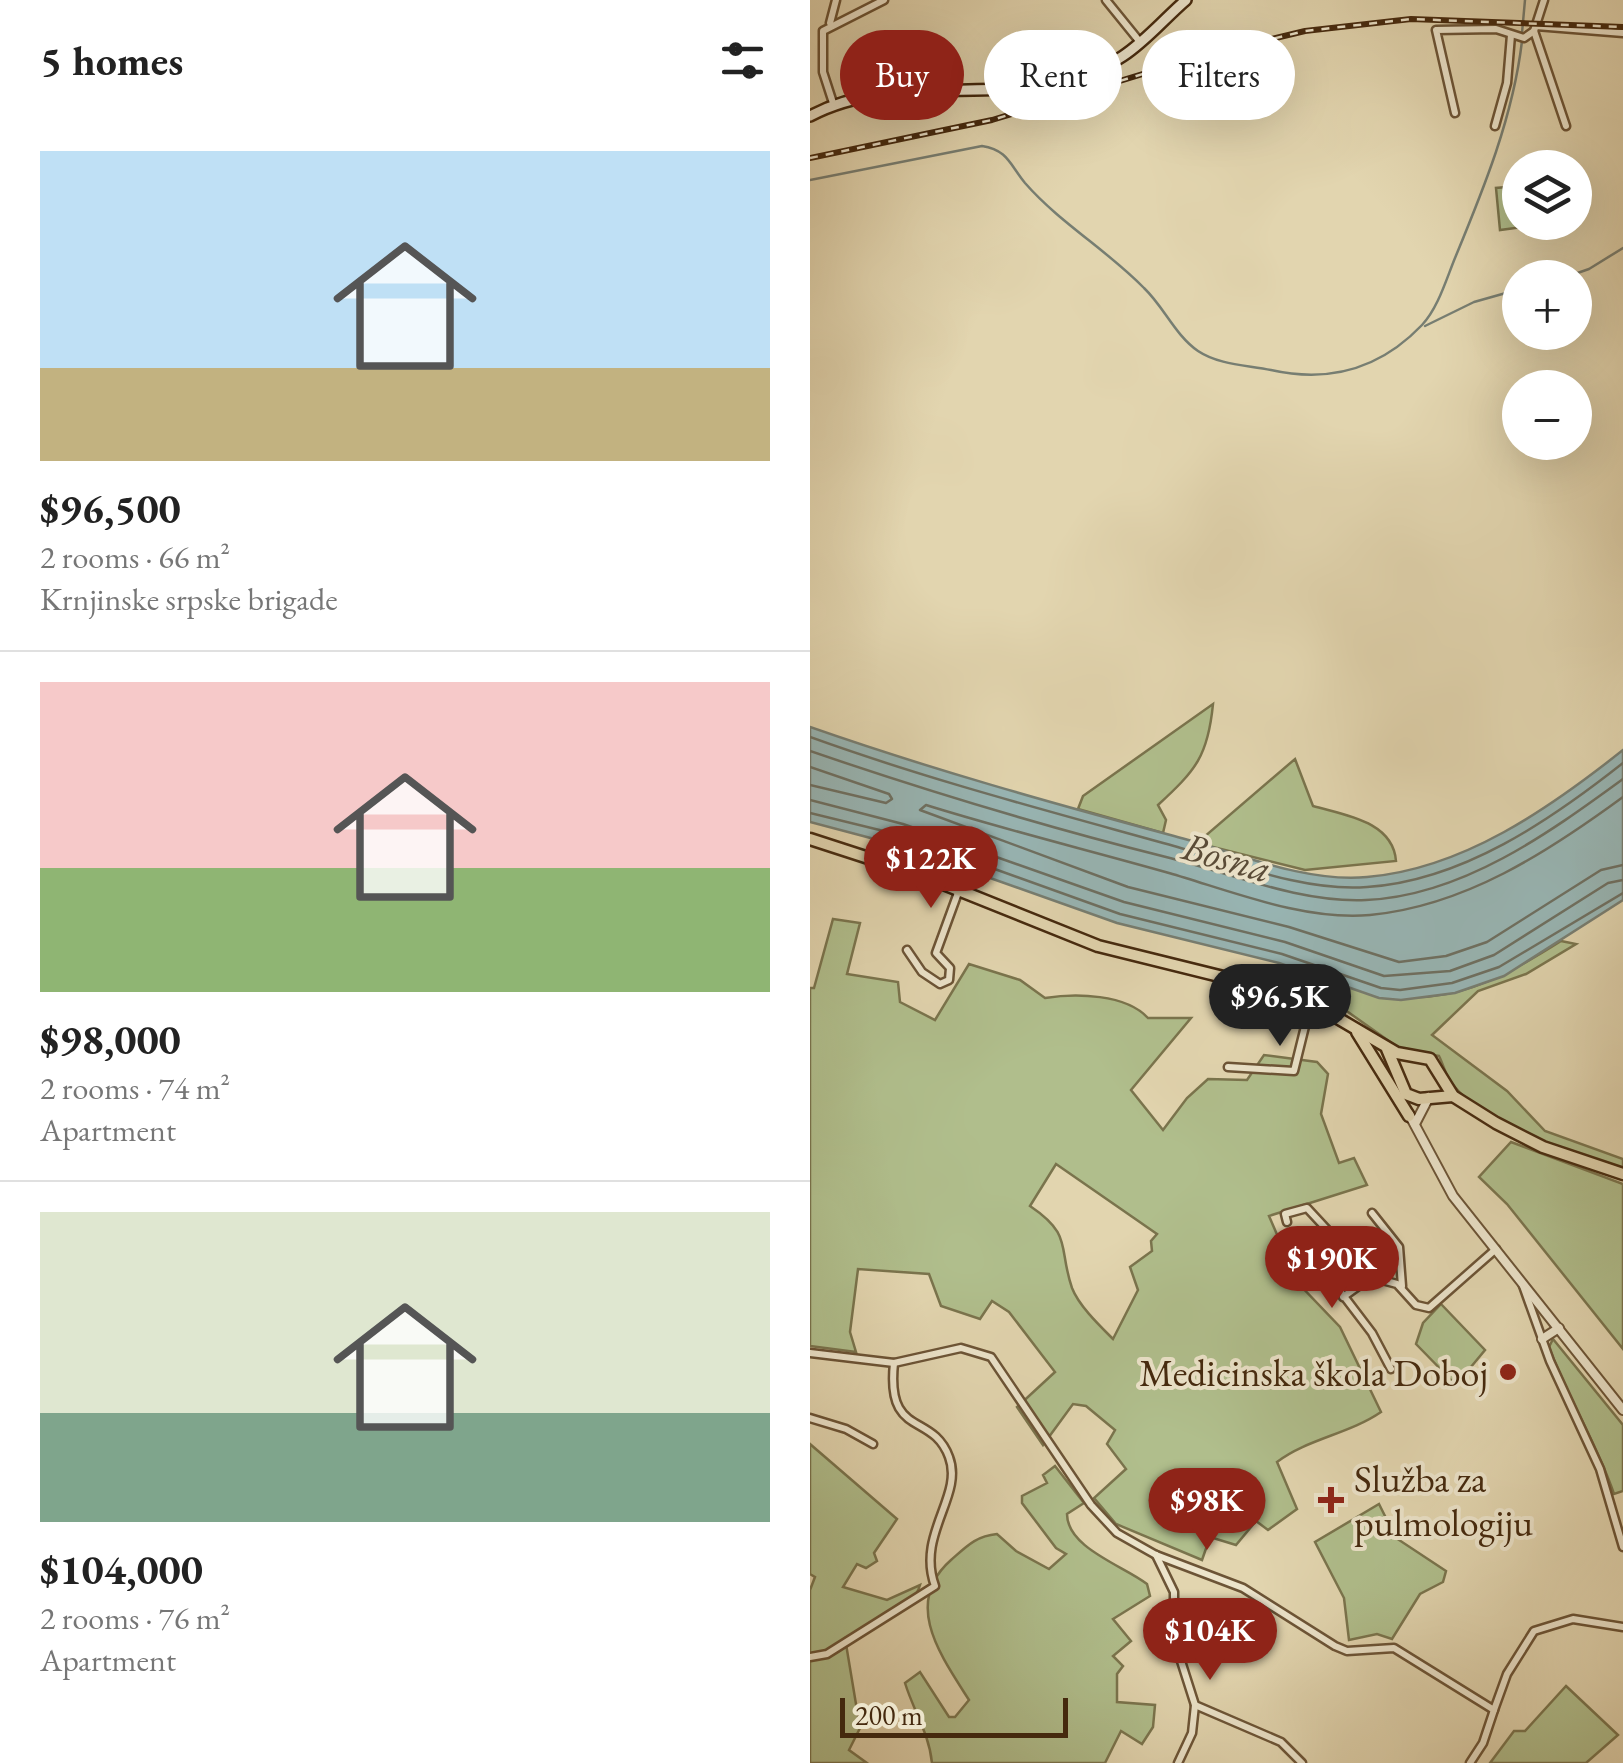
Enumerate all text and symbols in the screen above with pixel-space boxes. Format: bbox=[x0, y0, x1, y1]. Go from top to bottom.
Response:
chip: Buy bbox=[840, 30, 964, 120]
chip: Rent bbox=[984, 30, 1122, 120]
chip: Filters bbox=[1142, 30, 1295, 120]
text: 5 homes bbox=[40, 33, 183, 88]
icon: filters bbox=[715, 33, 770, 88]
map controls bbox=[1502, 150, 1592, 460]
button: layers bbox=[1502, 150, 1592, 240]
icon: home bbox=[315, 216, 495, 396]
button: + bbox=[1502, 260, 1592, 350]
button: − bbox=[1502, 370, 1592, 460]
text: $96,500 bbox=[40, 481, 181, 536]
text: 2 rooms · 66 m² bbox=[40, 536, 230, 578]
text: Krnjinske srpske brigade bbox=[40, 578, 338, 620]
icon: home bbox=[315, 747, 495, 927]
water label: Bosna bbox=[1176, 819, 1277, 894]
pin: $122K bbox=[861, 826, 1001, 911]
text: $122K bbox=[886, 837, 976, 879]
pin: $96.5K bbox=[1199, 964, 1361, 1049]
text: $96.5K bbox=[1231, 975, 1329, 1017]
text: $98,000 bbox=[40, 1012, 181, 1067]
text: 2 rooms · 74 m² bbox=[40, 1067, 230, 1109]
text: Apartment bbox=[40, 1109, 176, 1151]
pin: $190K bbox=[1262, 1226, 1402, 1311]
text: $190K bbox=[1287, 1237, 1377, 1279]
icon: home bbox=[315, 1277, 495, 1457]
place label: Medicinska škola Doboj bbox=[1139, 1348, 1488, 1397]
marker: Medicinska škola Doboj bbox=[1497, 1361, 1519, 1383]
place label: Služba za pulmologiju bbox=[1354, 1454, 1533, 1547]
pin: $98K bbox=[1148, 1468, 1266, 1553]
text: $98K bbox=[1170, 1479, 1244, 1521]
marker: Služba za pulmologiju bbox=[1318, 1487, 1344, 1513]
text: $104,000 bbox=[40, 1542, 203, 1597]
text: 2 rooms · 76 m² bbox=[40, 1597, 230, 1639]
pin: $104K bbox=[1140, 1598, 1280, 1683]
text: $104K bbox=[1165, 1609, 1255, 1651]
text: Apartment bbox=[40, 1639, 176, 1681]
scale bar bbox=[840, 1693, 1068, 1738]
text: 200 m bbox=[855, 1697, 923, 1733]

